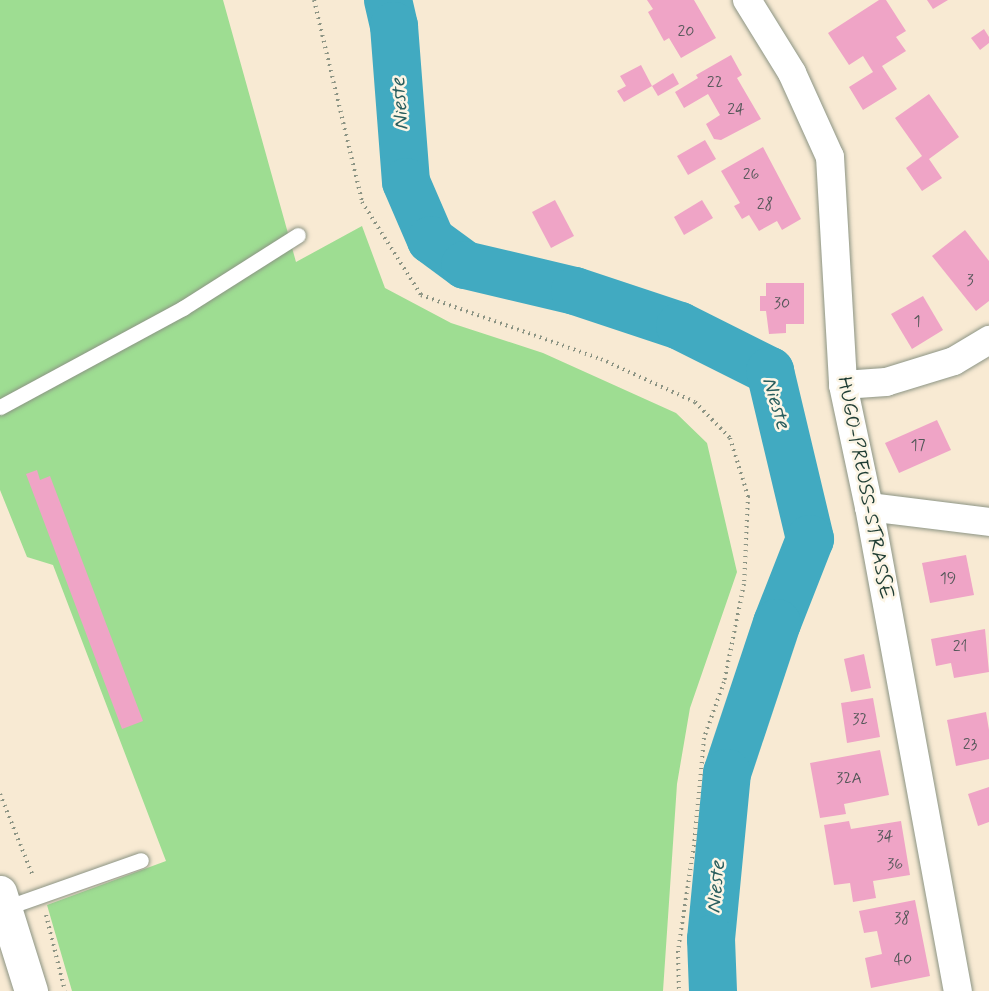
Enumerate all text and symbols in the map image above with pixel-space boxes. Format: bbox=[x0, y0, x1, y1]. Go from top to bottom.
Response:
house number: 20 bbox=[678, 22, 694, 42]
house number: 22 bbox=[707, 73, 723, 93]
water label: Nieste bbox=[386, 77, 414, 131]
house number: 24 bbox=[727, 100, 745, 120]
house number: 26 bbox=[743, 165, 759, 185]
house number: 28 bbox=[757, 195, 773, 215]
house number: 3 bbox=[966, 271, 974, 291]
house number: 30 bbox=[774, 294, 790, 314]
house number: 1 bbox=[913, 312, 921, 332]
water label: Nieste bbox=[756, 374, 796, 432]
street label: HUGO-PREUSS-STRASSE bbox=[832, 375, 898, 601]
house number: 17 bbox=[910, 436, 926, 456]
house number: 19 bbox=[940, 569, 956, 589]
house number: 21 bbox=[953, 637, 967, 657]
house number: 32 bbox=[852, 710, 868, 730]
house number: 23 bbox=[963, 735, 977, 755]
house number: 32A bbox=[836, 769, 862, 789]
house number: 34 bbox=[877, 827, 893, 847]
house number: 36 bbox=[887, 855, 903, 875]
water label: Nieste bbox=[701, 859, 731, 915]
house number: 38 bbox=[894, 909, 910, 929]
house number: 40 bbox=[894, 950, 912, 970]

